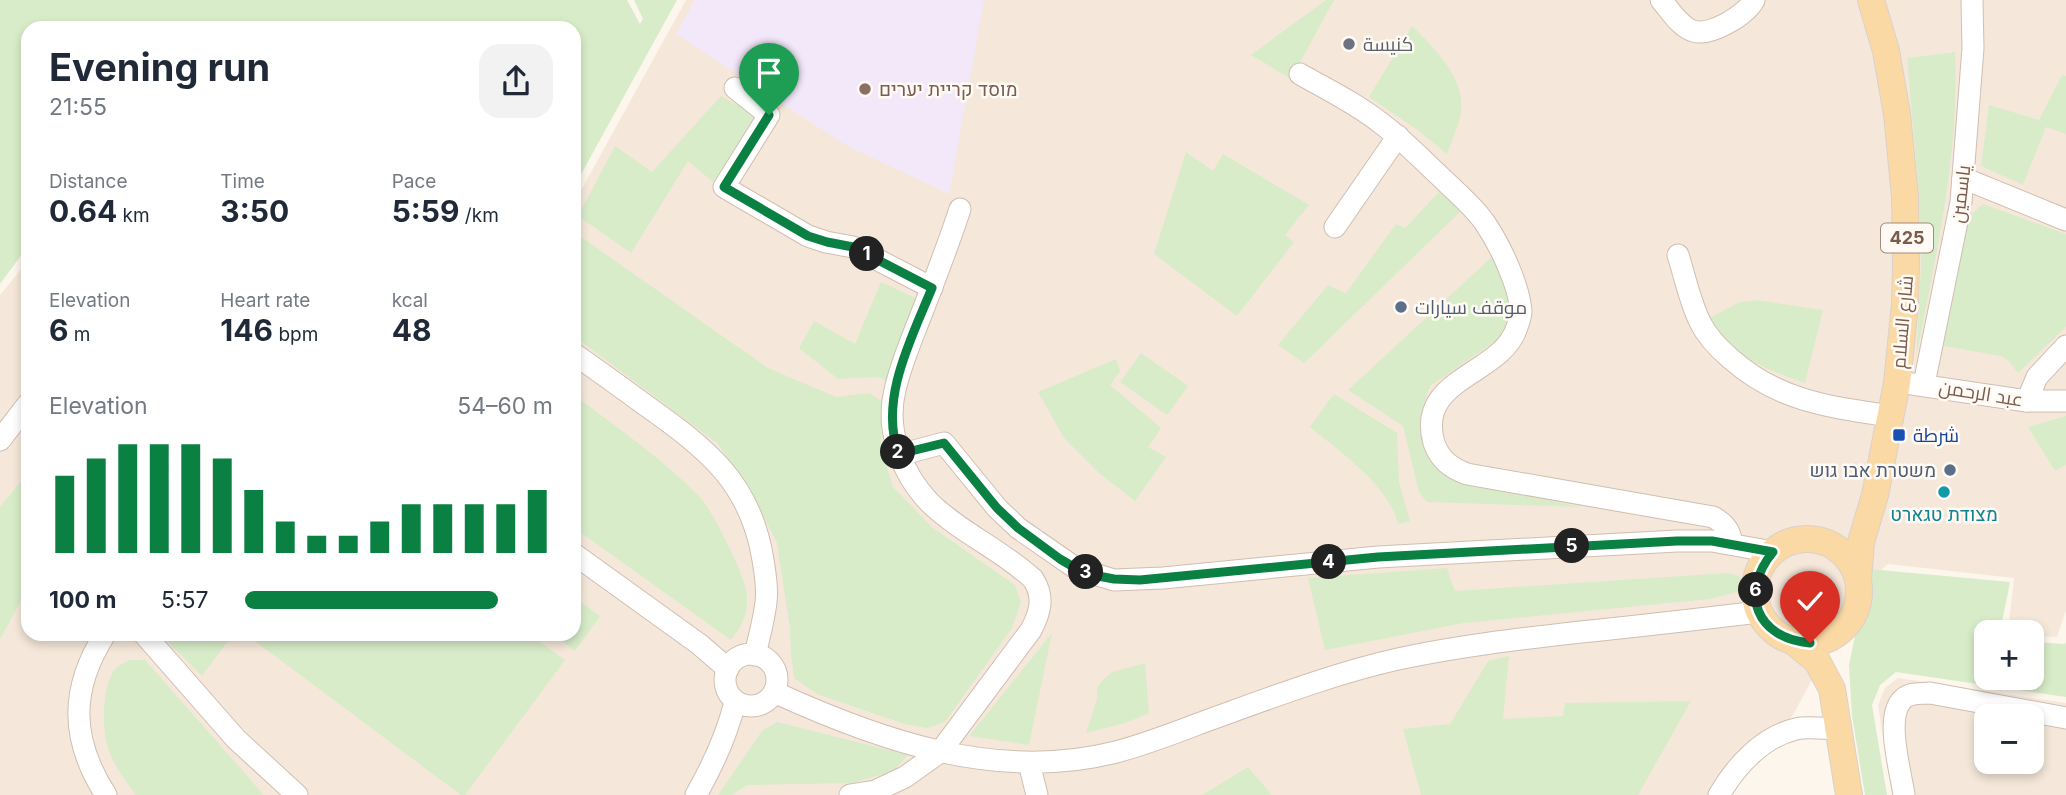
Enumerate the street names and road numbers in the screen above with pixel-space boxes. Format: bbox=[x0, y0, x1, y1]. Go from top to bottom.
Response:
street label: ياسمين bbox=[1946, 164, 1975, 224]
road number: 425 bbox=[1881, 224, 1933, 252]
street label: شارع السلام bbox=[1887, 274, 1920, 370]
street label: عبد الرحمن bbox=[1937, 375, 2025, 412]

